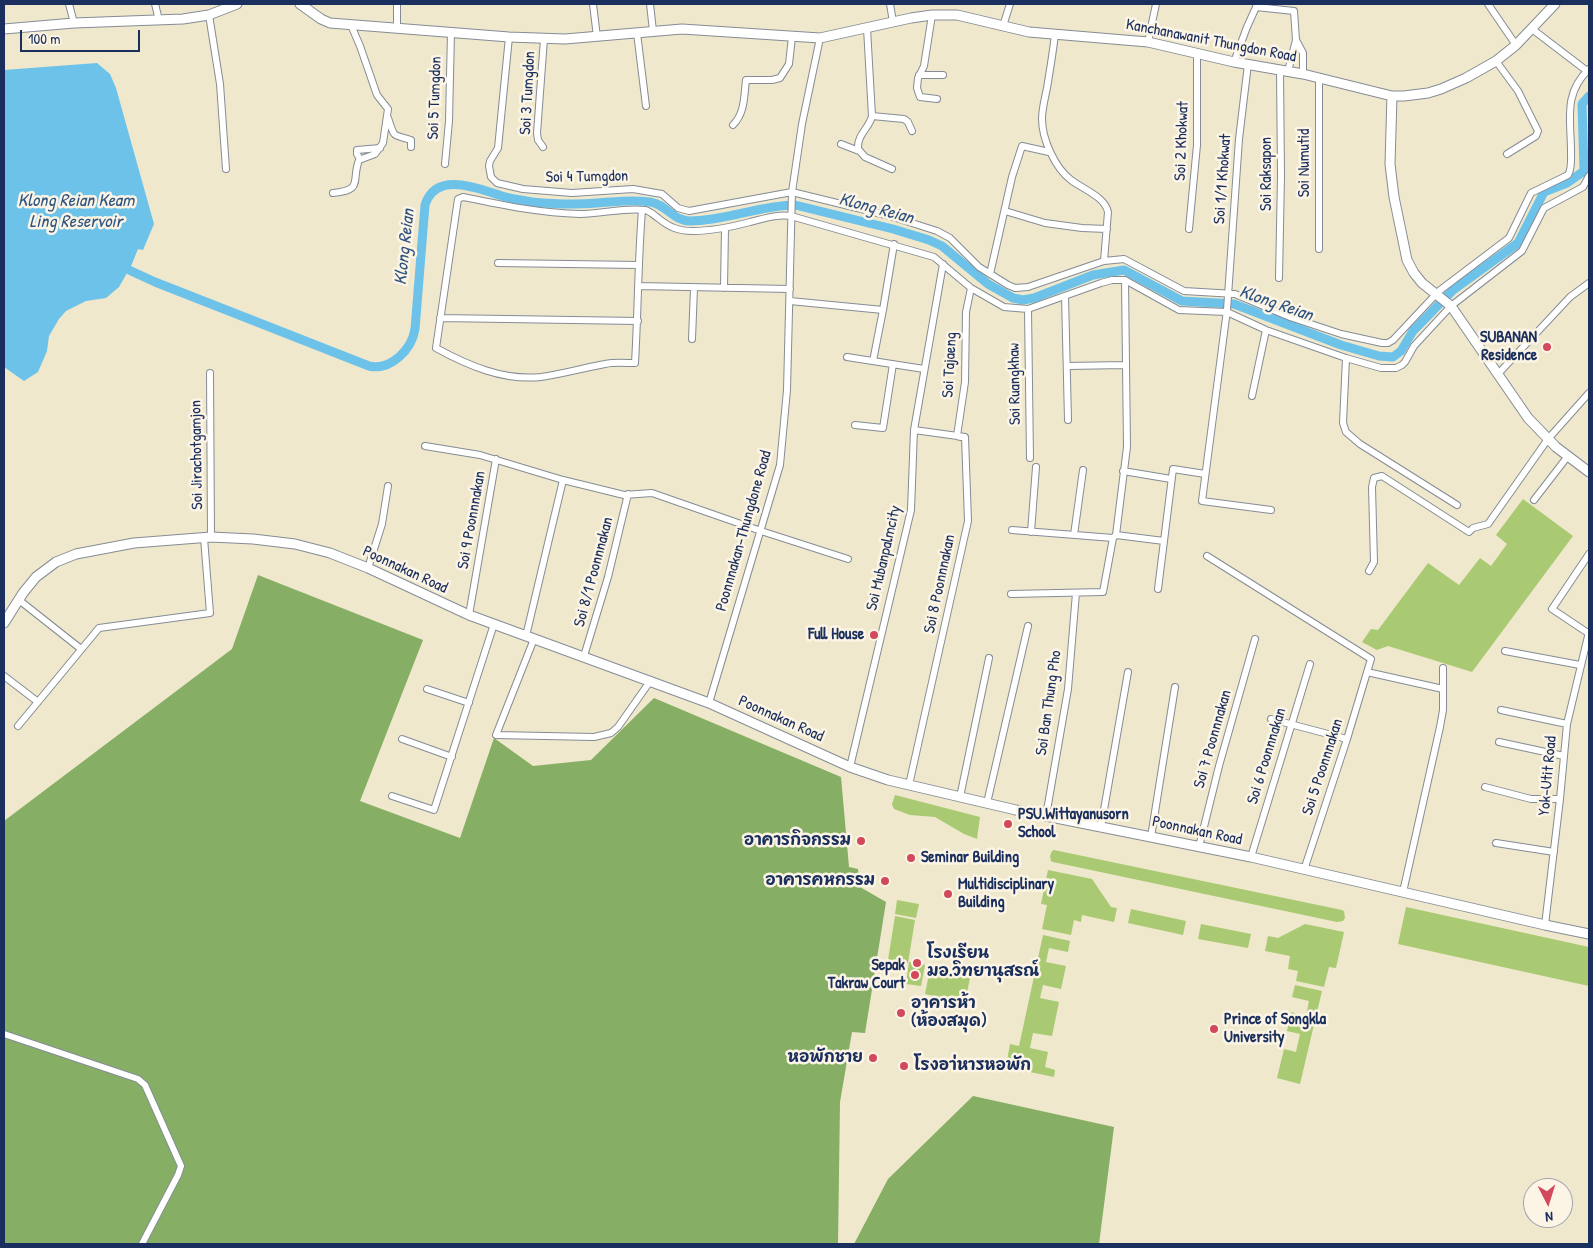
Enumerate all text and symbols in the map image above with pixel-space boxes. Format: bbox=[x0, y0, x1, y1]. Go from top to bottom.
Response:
street label: Kanchanawanit Thungdon Road bbox=[1124, 15, 1298, 67]
scale bar bbox=[22, 20, 142, 52]
text: 100 m bbox=[28, 28, 61, 49]
street label: Soi 3 Tumgdon bbox=[516, 51, 540, 135]
street label: Soi 5 Tumgdon bbox=[424, 56, 446, 140]
street label: Soi 2 Khokwat bbox=[1171, 101, 1193, 181]
street label: Soi Numutid bbox=[1295, 129, 1315, 197]
street label: Soi 1/1 Khokwat bbox=[1210, 133, 1236, 225]
street label: Soi Raksapon bbox=[1257, 137, 1277, 211]
street label: Soi 4 Tumgdon bbox=[546, 167, 628, 187]
water label: Klong Reian bbox=[836, 189, 916, 229]
water label: Klong Reian Keam Ling Reservoir bbox=[18, 190, 134, 232]
water label: Klong Reian bbox=[390, 208, 420, 286]
water label: Klong Reian bbox=[1236, 281, 1316, 327]
place label: SUBANAN Residence bbox=[1480, 328, 1537, 366]
street label: Soi Tajaeng bbox=[939, 332, 961, 398]
marker: SUBANAN Residence bbox=[1541, 341, 1553, 353]
street label: Soi Ruangkhaw bbox=[1005, 343, 1025, 425]
street label: Soi Jirachotgamjon bbox=[186, 400, 208, 510]
street label: Poonnnakan-Thungdone Road bbox=[712, 448, 776, 614]
street label: Soi 9 Poonnnakan bbox=[454, 469, 490, 571]
street label: Soi Mubanpalmcity bbox=[863, 504, 905, 612]
street label: Soi 8/1 Poonnnakan bbox=[570, 515, 618, 629]
street label: Soi 8 Poonnnakan bbox=[920, 533, 960, 635]
street label: Poonnakan Road bbox=[360, 542, 450, 598]
place label: Full House bbox=[808, 625, 864, 645]
marker: Full House bbox=[868, 629, 880, 641]
street label: Soi Ban Thung Pho bbox=[1032, 649, 1066, 757]
street label: Soi 7 Poonnnakan bbox=[1190, 688, 1236, 790]
street label: Poonnakan Road bbox=[735, 692, 827, 746]
street label: Soi 6 Poonnnakan bbox=[1243, 705, 1291, 807]
street label: Soi 5 Poonnnakan bbox=[1298, 716, 1348, 818]
street label: Yok-Utit Road bbox=[1535, 735, 1561, 817]
place label: PSU.Wittayanusorn School bbox=[1018, 805, 1129, 843]
street label: Poonnakan Road bbox=[1150, 812, 1244, 850]
marker: PSU.Wittayanusorn School bbox=[1002, 818, 1014, 830]
place label: อาคารกิจกรรม bbox=[744, 831, 851, 851]
marker: อาคารกิจกรรม bbox=[855, 835, 867, 847]
place label: Seminar Building bbox=[921, 848, 1019, 868]
marker: Seminar Building bbox=[905, 852, 917, 864]
place label: อาคารคหกรรม bbox=[765, 871, 875, 891]
marker: อาคารคหกรรม bbox=[879, 875, 891, 887]
place label: Multidisciplinary Building bbox=[958, 875, 1054, 913]
marker: Multidisciplinary Building bbox=[942, 888, 954, 900]
place label: โรงเรียน มอ.วิทยานุสรณ์ bbox=[927, 944, 1039, 982]
place label: Sepak Takraw Court bbox=[828, 956, 905, 994]
marker: โรงเรียน มอ.วิทยานุสรณ์ bbox=[911, 957, 923, 969]
marker: Sepak Takraw Court bbox=[909, 969, 921, 981]
place label: อาคารห้า (ห้องสมุด) bbox=[911, 994, 987, 1032]
marker: อาคารห้า (ห้องสมุด) bbox=[895, 1007, 907, 1019]
place label: Prince of Songkla University bbox=[1224, 1010, 1326, 1048]
marker: Prince of Songkla University bbox=[1208, 1023, 1220, 1035]
place label: หอพักชาย bbox=[788, 1048, 863, 1068]
marker: หอพักชาย bbox=[867, 1052, 879, 1064]
place label: โรงอา่หารหอพัก bbox=[914, 1056, 1031, 1076]
marker: โรงอา่หารหอพัก bbox=[898, 1060, 910, 1072]
north arrow bbox=[1523, 1178, 1573, 1228]
text: N bbox=[1545, 1208, 1554, 1227]

